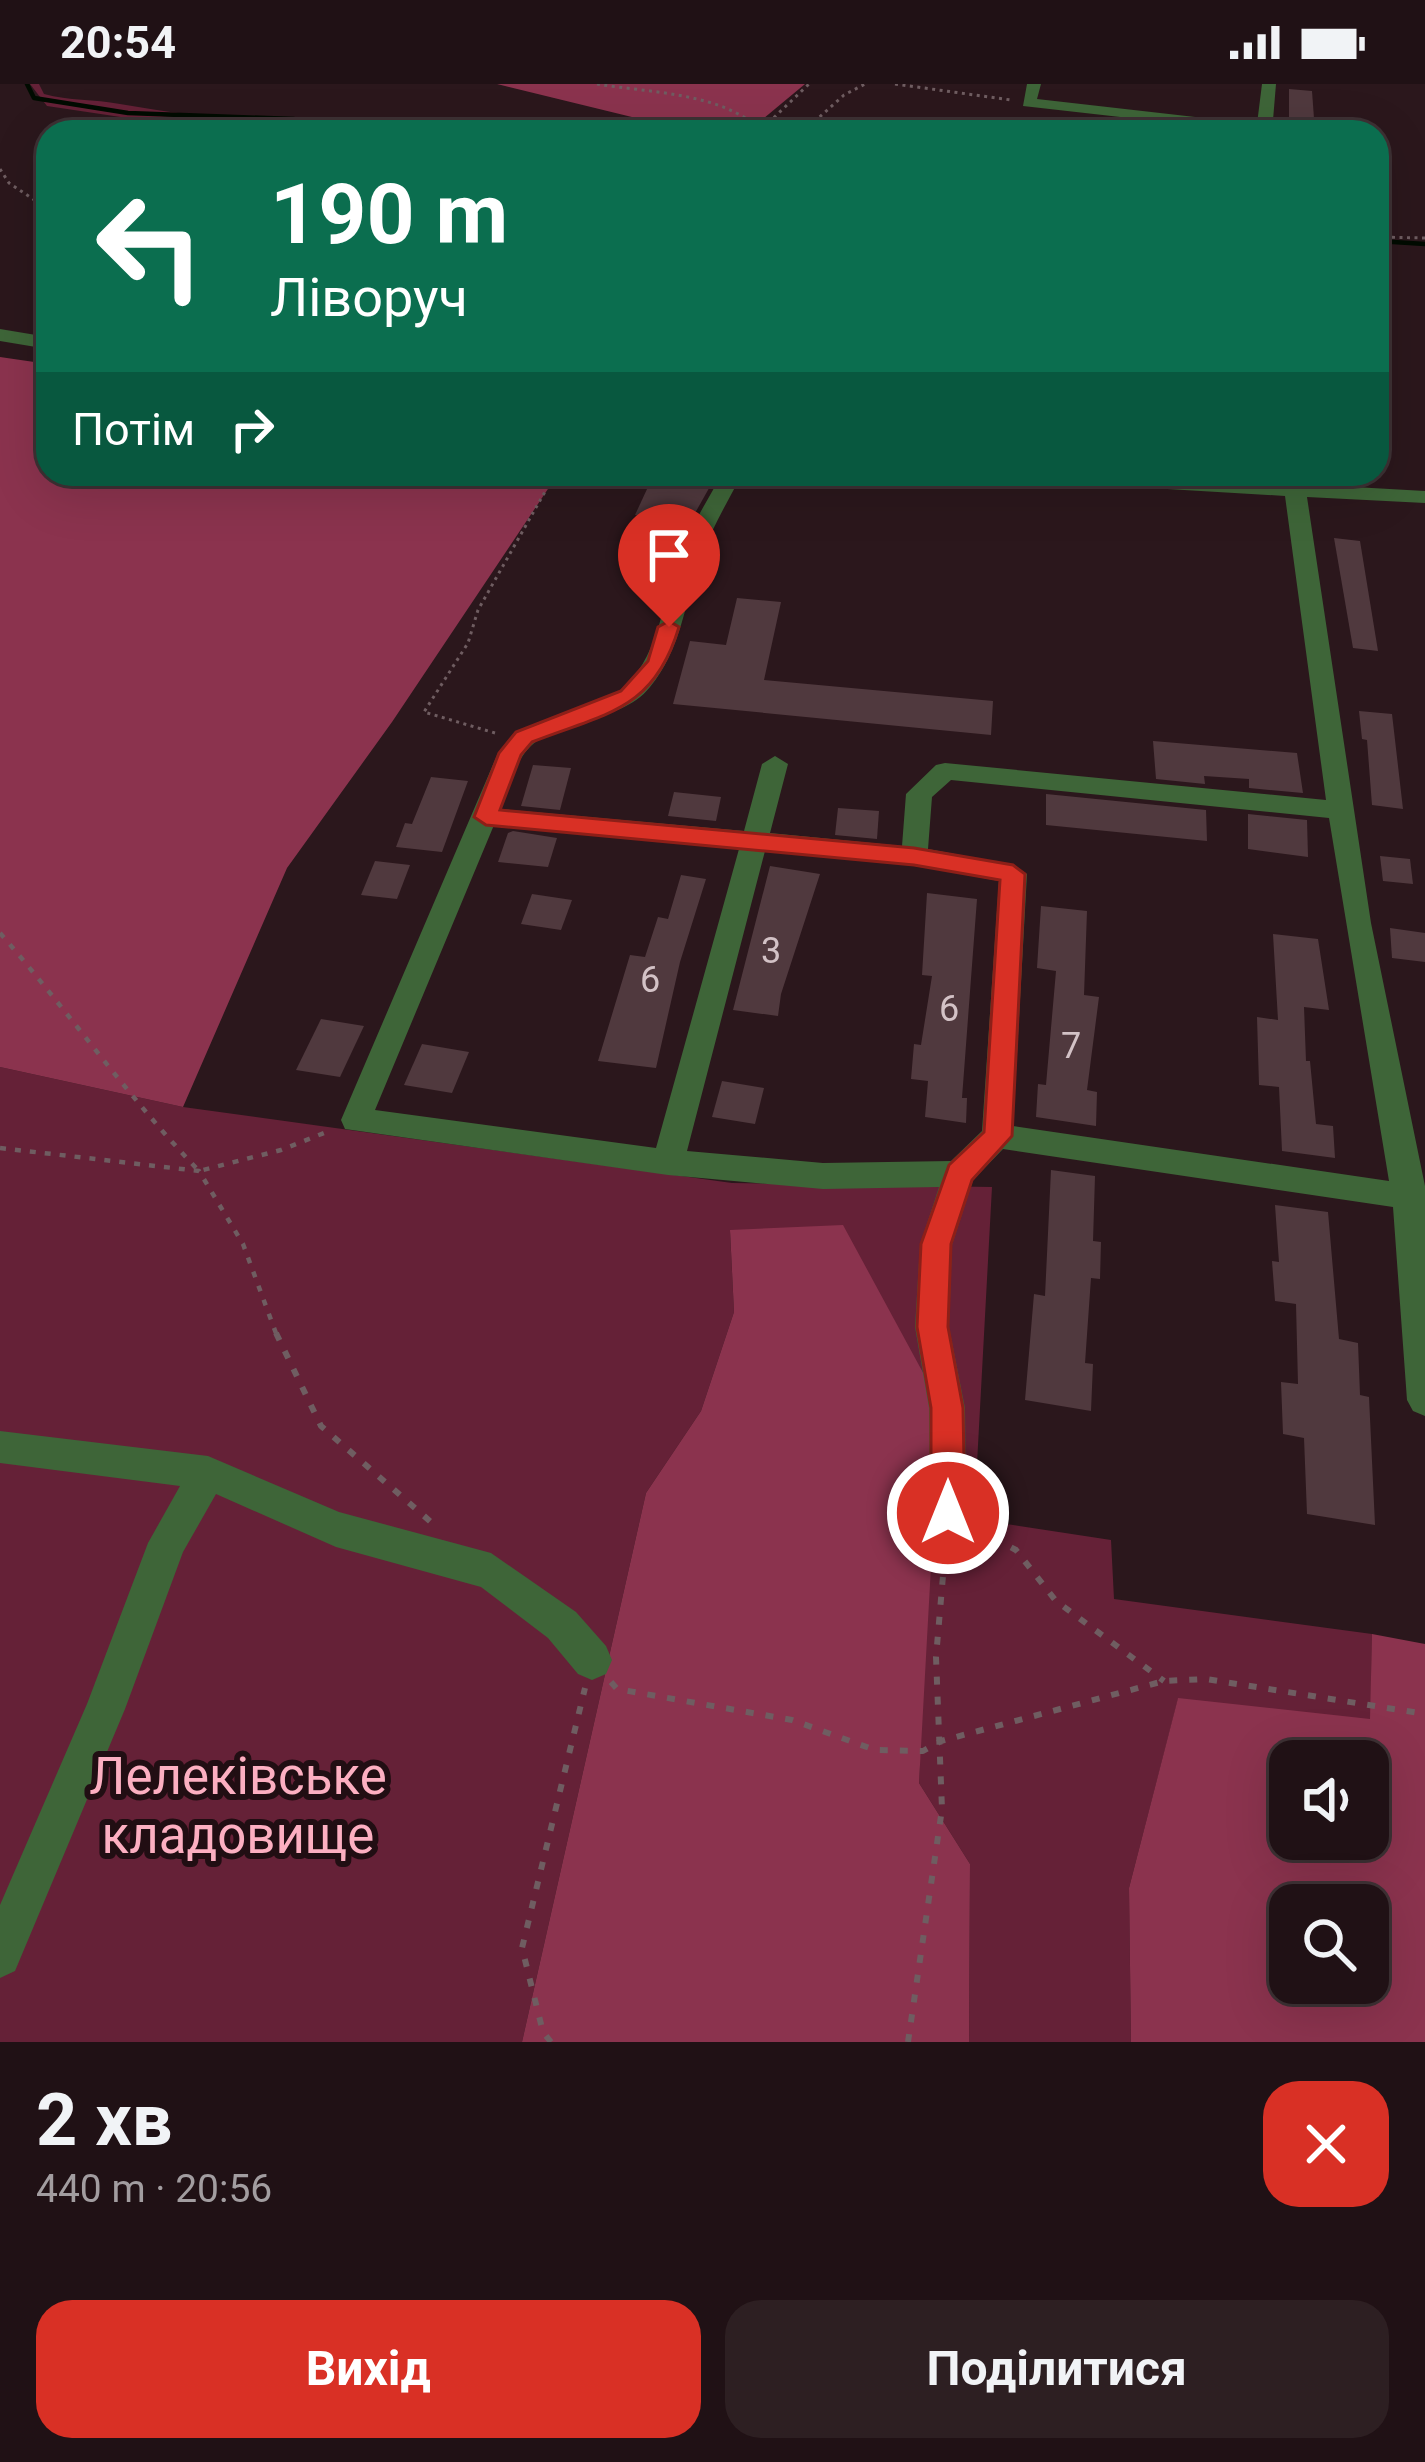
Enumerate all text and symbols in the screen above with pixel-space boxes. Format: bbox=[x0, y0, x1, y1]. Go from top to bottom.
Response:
text: 20:54 bbox=[60, 16, 176, 69]
text: 190 m bbox=[270, 165, 508, 264]
icon: left bbox=[72, 168, 228, 324]
text: Ліворуч bbox=[270, 266, 468, 329]
icon: right bbox=[219, 396, 285, 462]
text: Потім bbox=[72, 403, 195, 456]
pin bbox=[618, 504, 720, 627]
icon: arrive bbox=[636, 522, 702, 588]
house number: 3 bbox=[761, 930, 781, 972]
house number: 6 bbox=[640, 959, 660, 1001]
house number: 6 bbox=[939, 988, 959, 1030]
house number: 7 bbox=[1061, 1025, 1081, 1067]
position arrow bbox=[885, 1450, 1011, 1576]
map controls bbox=[1269, 1740, 1389, 2004]
button: sound bbox=[1269, 1740, 1389, 1860]
park label: Лелеківське кладовище bbox=[89, 1747, 387, 1865]
button: search bbox=[1269, 1884, 1389, 2004]
text: 2 хв bbox=[36, 2078, 173, 2163]
button: close bbox=[1263, 2081, 1389, 2207]
text: 440 m · 20:56 bbox=[36, 2166, 272, 2212]
button: Вихід bbox=[36, 2300, 701, 2438]
button: Поділитися bbox=[725, 2300, 1389, 2438]

